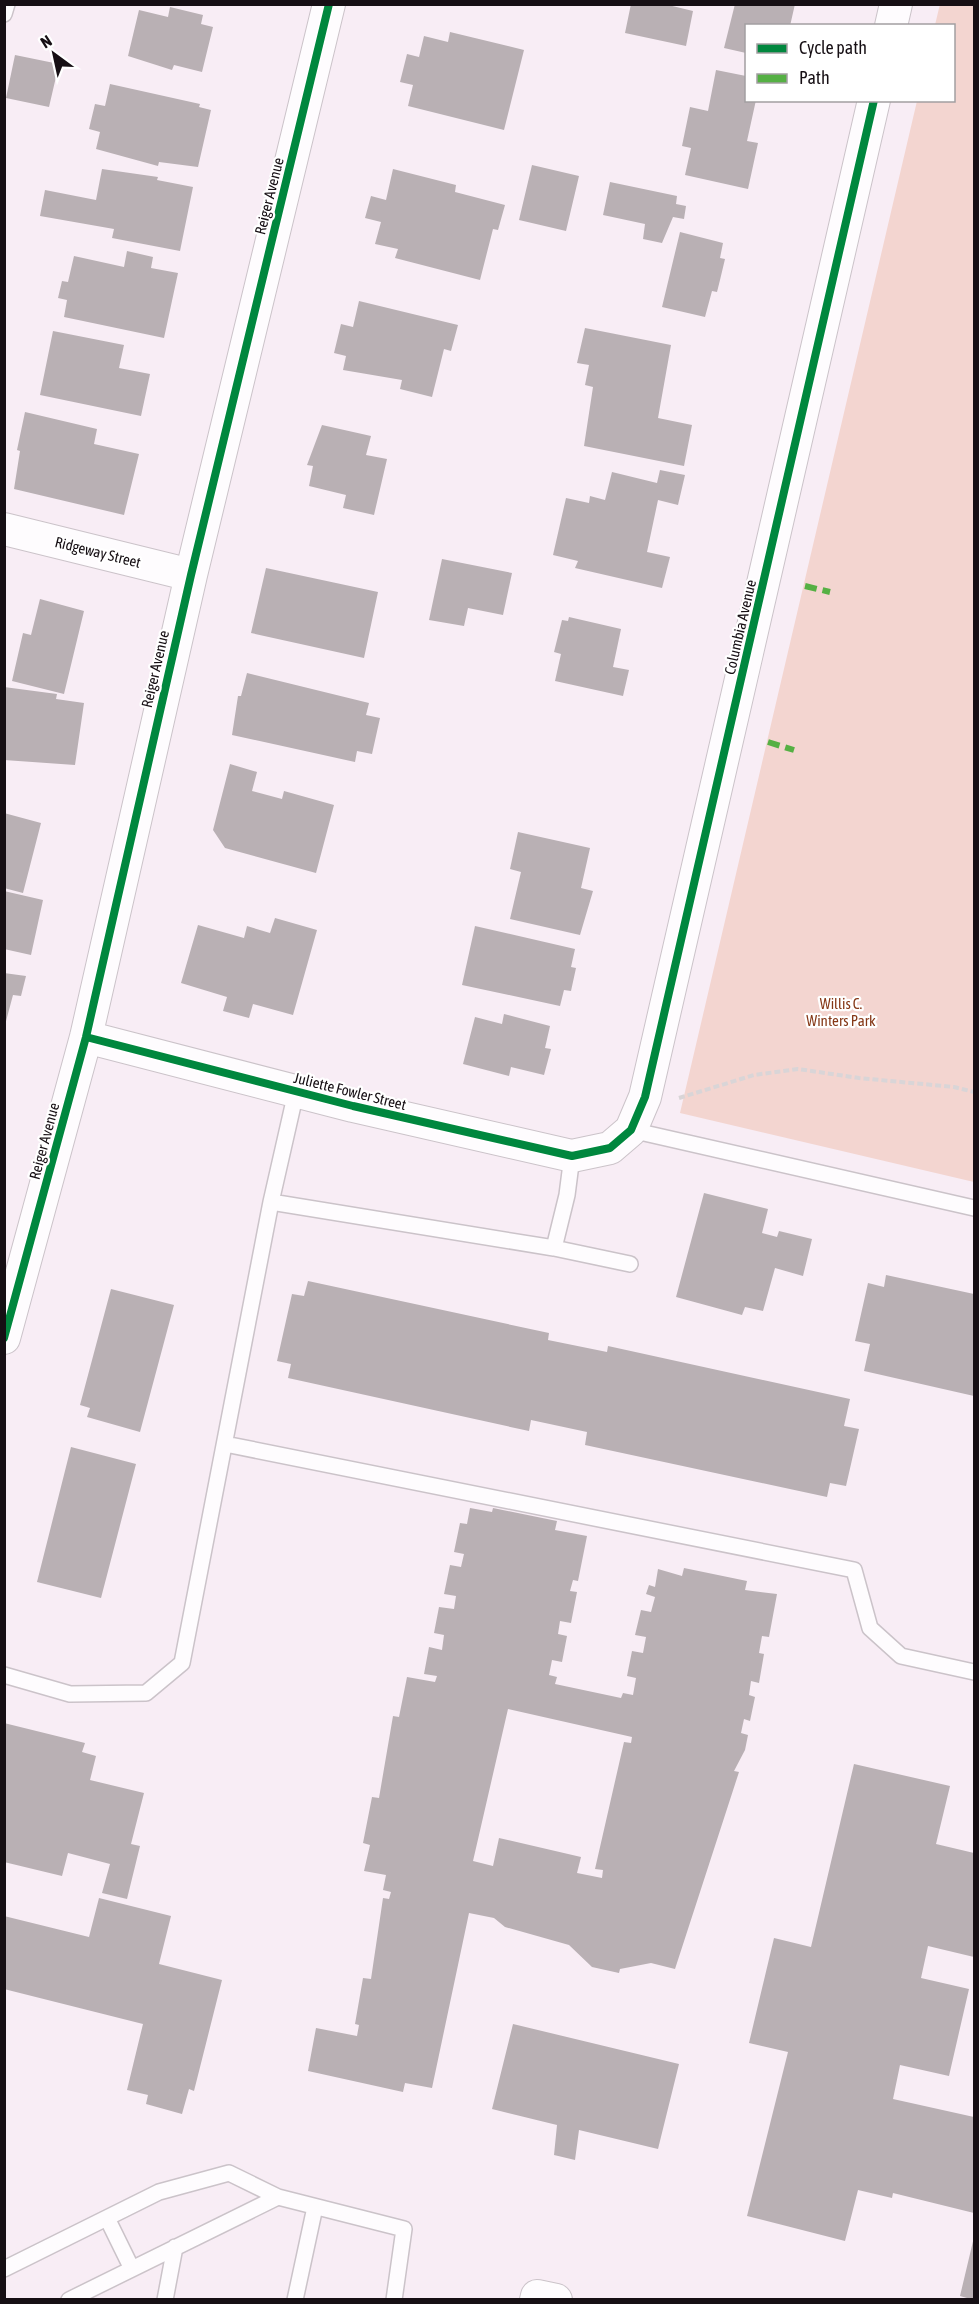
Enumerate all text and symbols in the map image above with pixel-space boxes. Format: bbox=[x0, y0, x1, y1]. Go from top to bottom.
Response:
north arrow bbox=[24, 24, 84, 84]
legend bbox=[745, 24, 955, 102]
text: N bbox=[37, 31, 55, 52]
text: Cycle path bbox=[799, 37, 867, 58]
text: Path bbox=[799, 67, 830, 88]
street label: Reiger Avenue bbox=[251, 156, 287, 236]
street label: Ridgeway Street bbox=[53, 533, 143, 571]
street label: Columbia Avenue bbox=[721, 578, 759, 676]
street label: Reiger Avenue bbox=[138, 629, 172, 709]
park label: Willis C. Winters Park bbox=[806, 995, 876, 1029]
street label: Juliette Fowler Street bbox=[292, 1069, 408, 1113]
street label: Reiger Avenue bbox=[26, 1101, 62, 1181]

